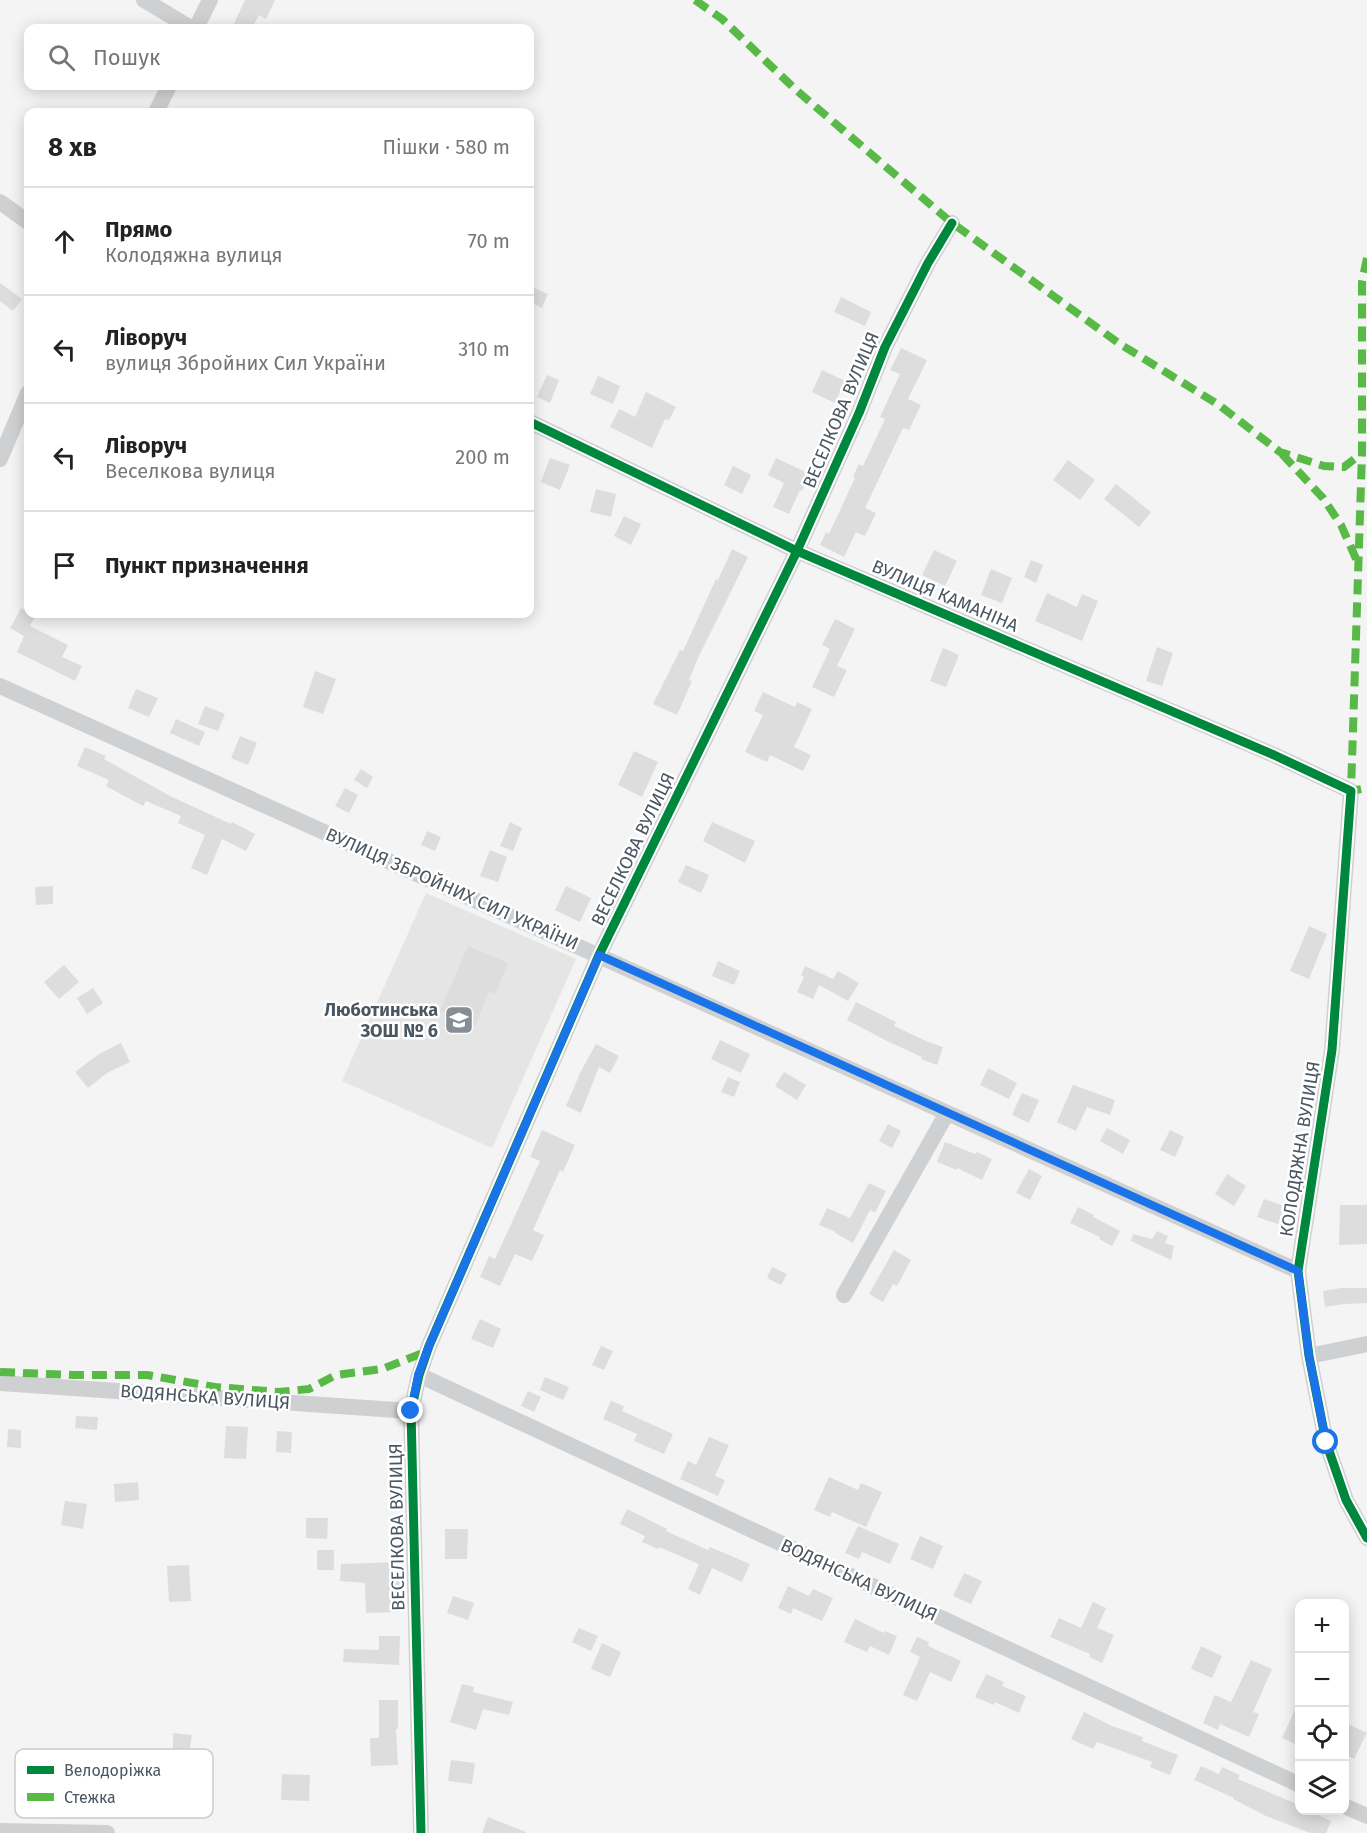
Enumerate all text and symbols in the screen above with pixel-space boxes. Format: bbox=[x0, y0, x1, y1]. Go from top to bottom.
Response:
search box bbox=[24, 24, 534, 90]
icon: search bbox=[45, 41, 78, 74]
text: Пошук bbox=[93, 44, 160, 71]
text: 8 хв bbox=[48, 132, 97, 163]
text: Пішки · 580 m bbox=[383, 135, 510, 159]
text: Прямо bbox=[105, 216, 172, 243]
icon: ahead bbox=[48, 225, 81, 258]
text: 70 m bbox=[468, 229, 510, 253]
text: Колодяжна вулиця bbox=[105, 243, 282, 267]
text: Ліворуч bbox=[105, 324, 187, 351]
street label: ВЕСЕЛКОВА ВУЛИЦЯ bbox=[798, 329, 884, 491]
icon: left bbox=[48, 333, 81, 366]
text: 310 m bbox=[458, 337, 510, 361]
text: вулиця Збройних Сил України bbox=[105, 351, 386, 375]
text: Ліворуч bbox=[105, 432, 187, 459]
icon: left bbox=[48, 441, 81, 474]
text: 200 m bbox=[455, 445, 510, 469]
text: Веселкова вулиця bbox=[105, 459, 275, 483]
icon: arrive bbox=[48, 549, 81, 582]
text: Пункт призначення bbox=[105, 552, 309, 579]
street label: ВУЛИЦЯ КАМАНІНА bbox=[868, 555, 1022, 637]
street label: ВЕСЕЛКОВА ВУЛИЦЯ bbox=[586, 769, 680, 929]
street label: ВУЛИЦЯ ЗБРОЙНИХ СИЛ УКРАЇНИ bbox=[322, 823, 582, 955]
place label: Люботинська ЗОШ № 6 bbox=[324, 999, 438, 1042]
school or university icon: Люботинська ЗОШ № 6 bbox=[443, 1004, 475, 1036]
street label: КОЛОДЯЖНА ВУЛИЦЯ bbox=[1275, 1060, 1325, 1238]
street label: ВОДЯНСЬКА ВУЛИЦЯ bbox=[119, 1380, 291, 1414]
route end bbox=[397, 1397, 423, 1423]
route start bbox=[1312, 1428, 1338, 1454]
street label: ВЕСЕЛКОВА ВУЛИЦЯ bbox=[385, 1443, 409, 1611]
street label: ВОДЯНСЬКА ВУЛИЦЯ bbox=[777, 1534, 941, 1626]
map controls bbox=[1295, 1599, 1349, 1815]
button: + bbox=[1295, 1599, 1349, 1653]
button: − bbox=[1295, 1653, 1349, 1707]
button: locate bbox=[1295, 1707, 1349, 1761]
legend bbox=[15, 1749, 213, 1818]
text: Велодоріжка bbox=[64, 1761, 161, 1780]
button: layers bbox=[1295, 1761, 1349, 1815]
text: Стежка bbox=[64, 1788, 116, 1807]

